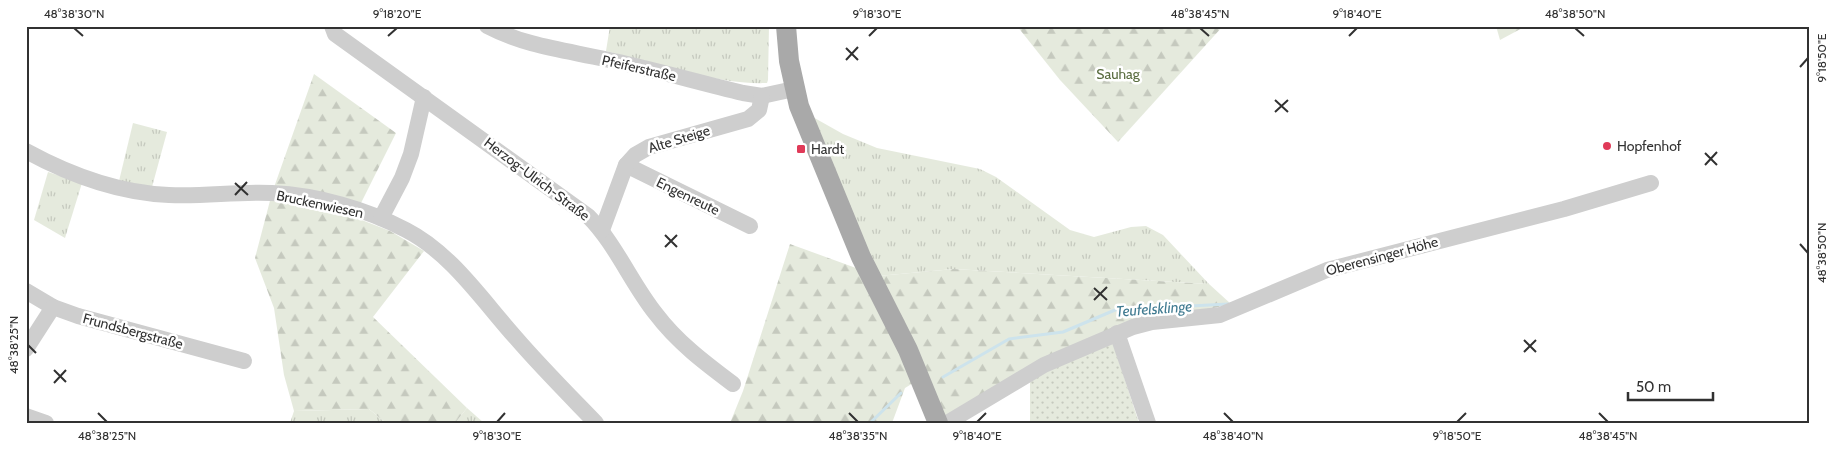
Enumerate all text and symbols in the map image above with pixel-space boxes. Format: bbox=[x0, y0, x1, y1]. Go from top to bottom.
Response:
text: 48°38'30"N bbox=[44, 6, 104, 21]
text: 9°18'20"E bbox=[373, 6, 422, 21]
text: 9°18'30"E bbox=[853, 6, 902, 21]
text: 48°38'45"N bbox=[1170, 6, 1230, 21]
text: 9°18'40"E bbox=[1332, 6, 1382, 21]
text: 48°38'50"N bbox=[1545, 6, 1605, 21]
text: 9°18'50"E bbox=[1814, 33, 1829, 82]
street label: Pfeiferstraße bbox=[600, 51, 678, 85]
park label: Sauhag bbox=[1096, 65, 1141, 83]
street label: Alte Steige bbox=[646, 121, 712, 157]
street label: Herzog-Ulrich-Straße bbox=[481, 133, 593, 225]
place label: Hopfenhof bbox=[1617, 137, 1682, 155]
place label: Hardt bbox=[811, 140, 844, 158]
marker: Hopfenhof bbox=[1601, 140, 1613, 152]
marker: Hardt bbox=[795, 143, 807, 155]
street label: Engenreute bbox=[653, 173, 723, 219]
street label: Bruckenwiesen bbox=[275, 186, 365, 222]
text: 48°38'50"N bbox=[1814, 223, 1829, 283]
street label: Oberensinger Höhe bbox=[1324, 232, 1440, 280]
water label: Teufelsklinge bbox=[1115, 297, 1193, 321]
street label: Frundsbergstraße bbox=[81, 309, 185, 353]
text: 48°38'25"N bbox=[6, 316, 21, 374]
scale bar bbox=[1628, 369, 1714, 401]
text: 50 m bbox=[1636, 378, 1671, 396]
text: 48°38'25"N bbox=[78, 428, 136, 443]
text: 9°18'30"E bbox=[473, 428, 522, 443]
text: 48°38'35"N bbox=[829, 428, 887, 443]
text: 9°18'40"E bbox=[952, 428, 1002, 443]
text: 48°38'40"N bbox=[1203, 428, 1263, 443]
text: 9°18'50"E bbox=[1433, 428, 1482, 443]
text: 48°38'45"N bbox=[1578, 428, 1638, 443]

